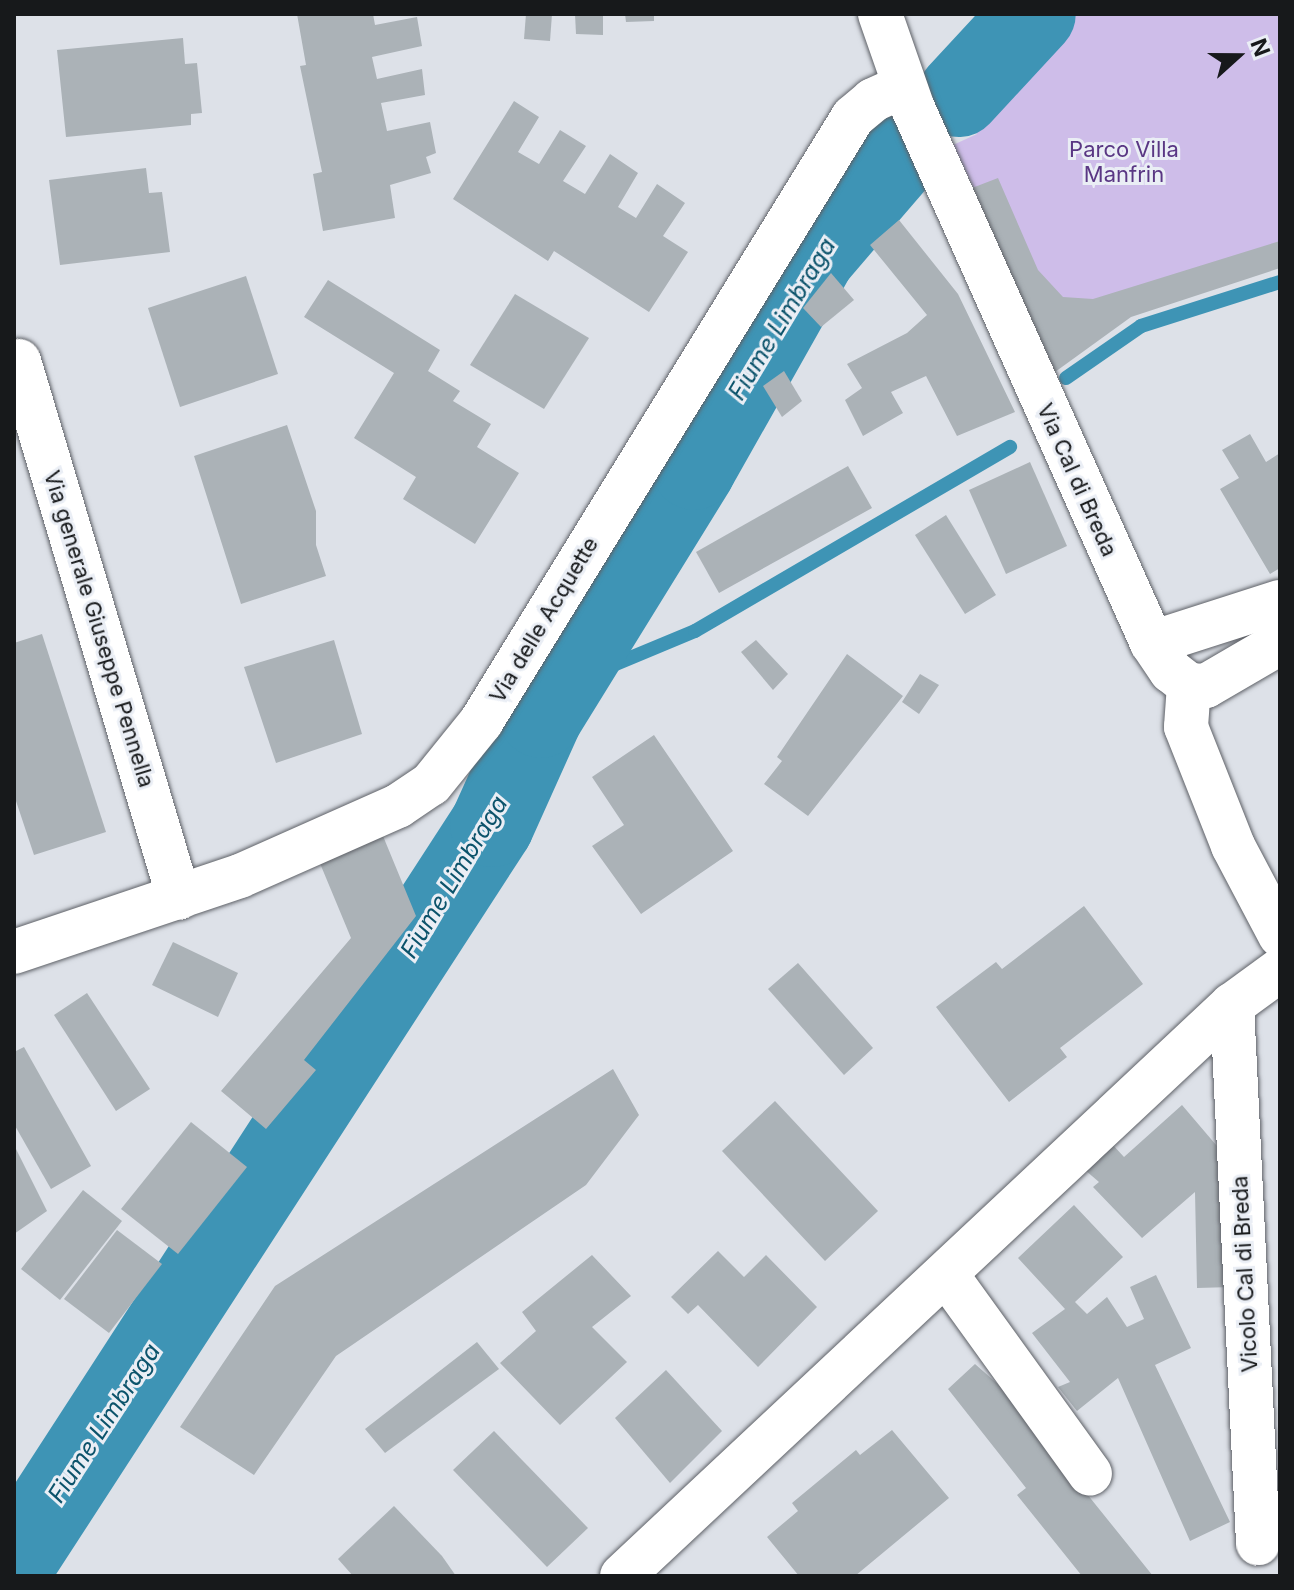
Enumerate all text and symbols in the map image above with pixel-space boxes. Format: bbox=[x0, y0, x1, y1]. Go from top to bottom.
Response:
north arrow bbox=[1198, 16, 1278, 96]
text: N bbox=[1245, 35, 1276, 60]
park label: Parco Villa Manfrin bbox=[1069, 136, 1179, 188]
water label: Fiume Limbraga bbox=[722, 233, 842, 405]
street label: Via Cal di Breda bbox=[1031, 399, 1123, 561]
street label: Via generale Giuseppe Pennella bbox=[38, 467, 160, 791]
street label: Via delle Acquette bbox=[484, 532, 604, 708]
water label: Fiume Limbraga bbox=[394, 791, 514, 963]
street label: Vicolo Cal di Breda bbox=[1227, 1175, 1263, 1373]
water label: Fiume Limbraga bbox=[42, 1338, 166, 1508]

